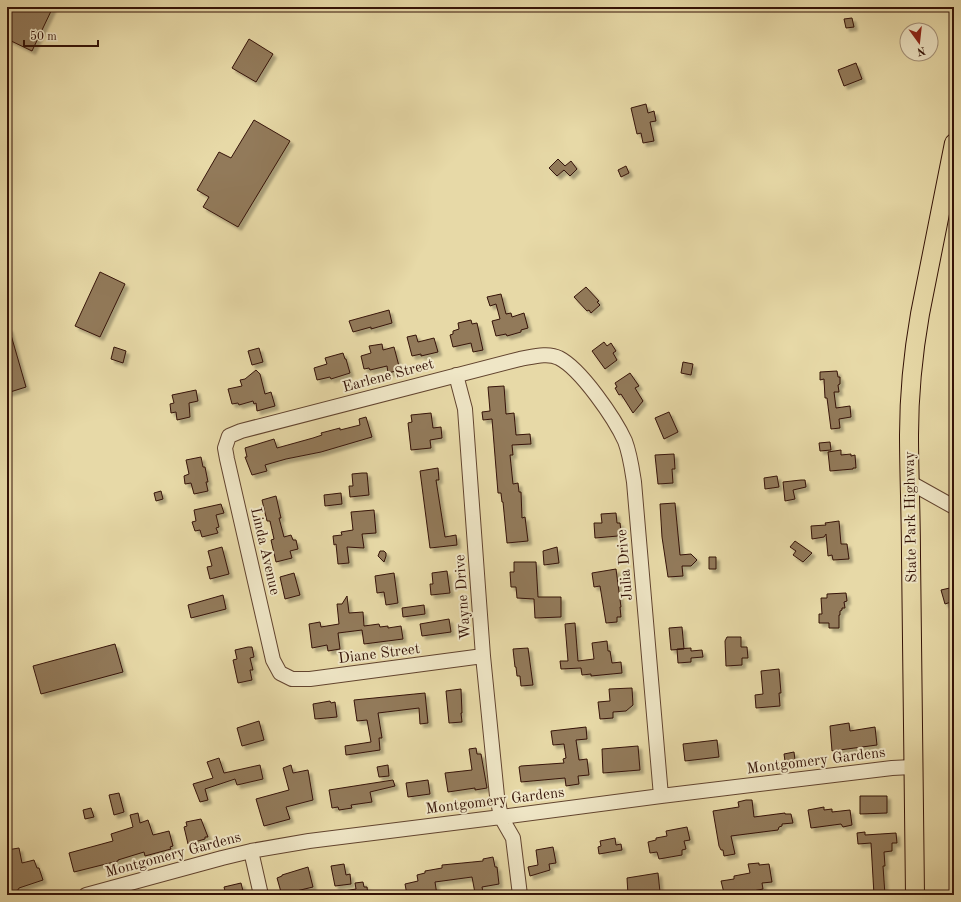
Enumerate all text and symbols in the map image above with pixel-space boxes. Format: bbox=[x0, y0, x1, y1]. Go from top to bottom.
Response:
scale bar bbox=[24, 22, 98, 48]
north arrow bbox=[899, 22, 939, 62]
text: 50 m bbox=[30, 30, 57, 43]
text: N bbox=[915, 44, 927, 57]
street label: Earlene Street bbox=[341, 357, 436, 396]
street label: State Park Highway bbox=[903, 451, 920, 583]
street label: Linda Avenue bbox=[247, 506, 282, 597]
street label: Julia Drive bbox=[615, 528, 636, 601]
street label: Wayne Drive bbox=[453, 554, 474, 640]
street label: Diane Street bbox=[338, 642, 421, 667]
street label: Montgomery Gardens bbox=[746, 746, 886, 777]
street label: Montgomery Gardens bbox=[425, 786, 565, 817]
street label: Montgomery Gardens bbox=[104, 830, 243, 881]

